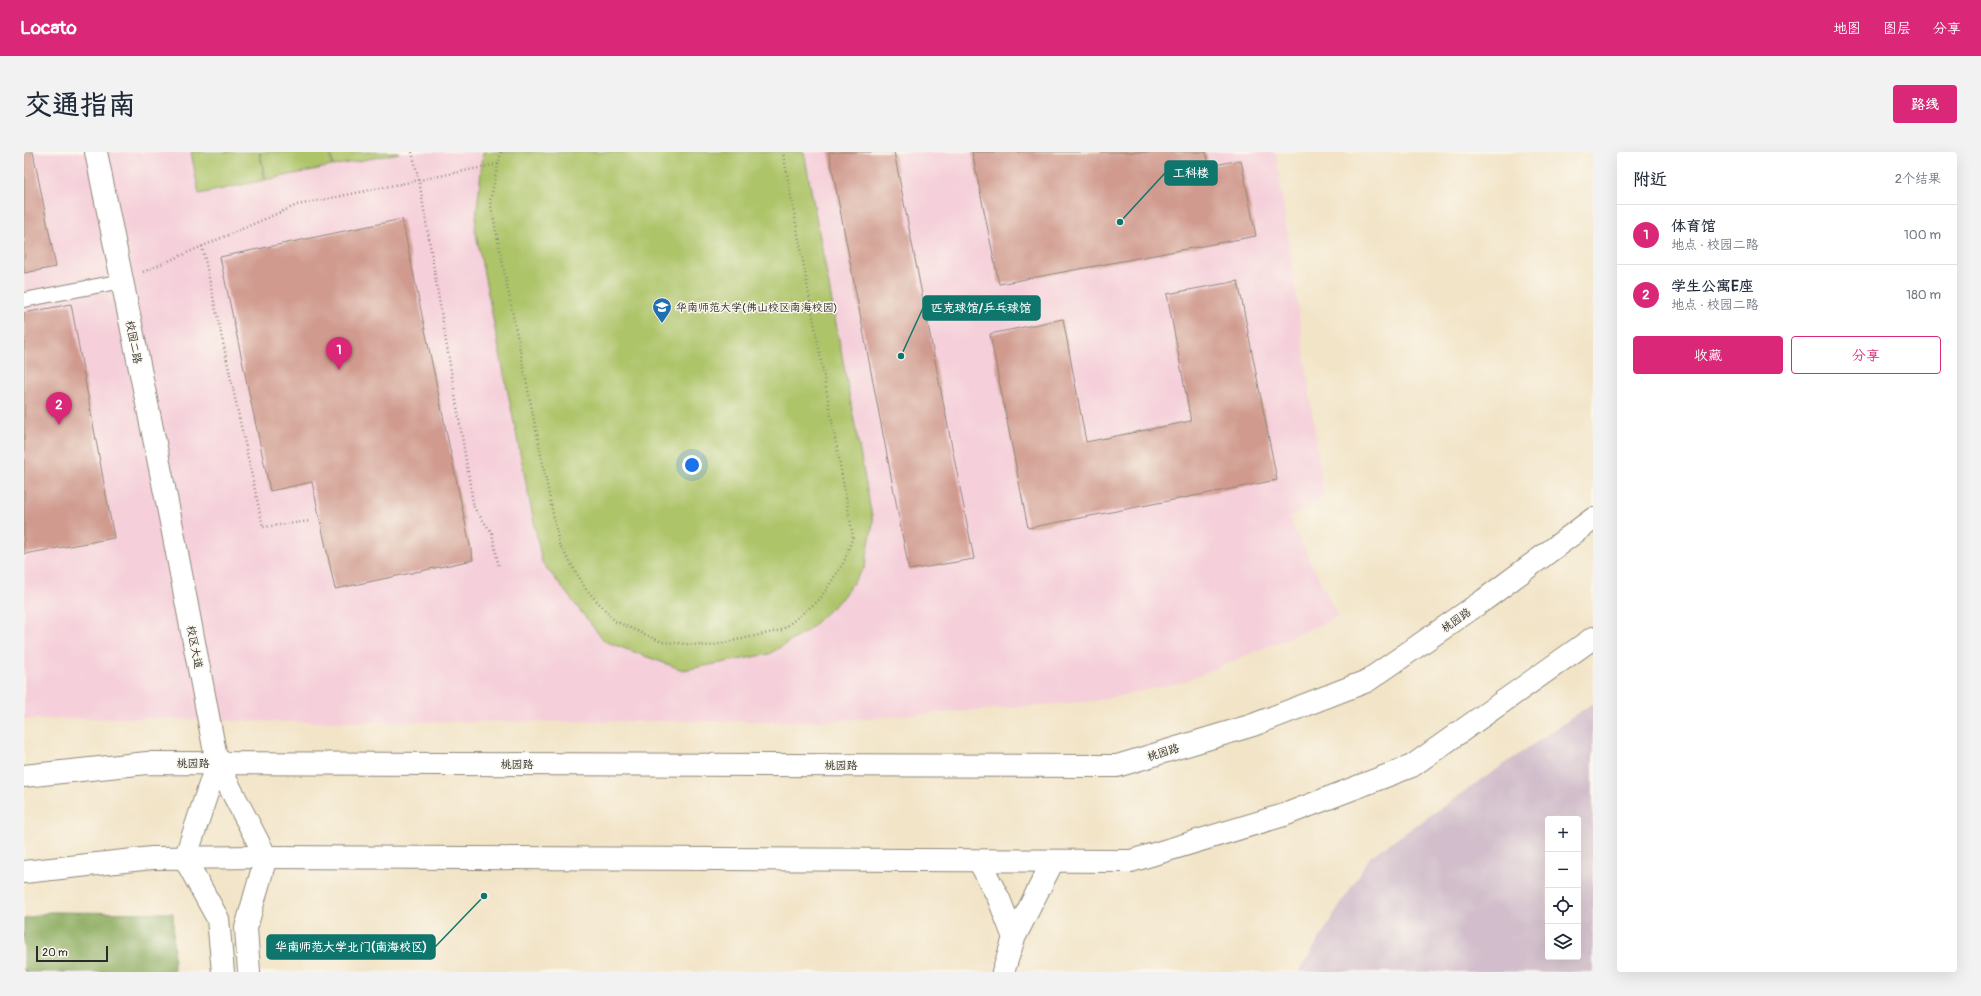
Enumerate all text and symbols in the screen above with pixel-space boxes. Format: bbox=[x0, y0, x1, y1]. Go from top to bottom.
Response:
text: Locato bbox=[20, 16, 77, 40]
text: 地图 bbox=[1833, 20, 1861, 37]
text: 图层 bbox=[1883, 20, 1911, 37]
text: 分享 bbox=[1933, 20, 1961, 37]
button: 路线 bbox=[1893, 85, 1957, 123]
text: 交通指南 bbox=[24, 88, 136, 123]
callout: 工科楼 bbox=[1165, 161, 1217, 185]
text: 工科楼 bbox=[1173, 166, 1209, 181]
text: 附近 bbox=[1633, 169, 1667, 190]
text: 2个结果 bbox=[1895, 171, 1941, 187]
text: 体育馆 bbox=[1671, 217, 1716, 236]
text: 1 bbox=[1643, 227, 1649, 243]
text: 100 m bbox=[1904, 227, 1941, 243]
text: 地点 · 校园二路 bbox=[1671, 237, 1759, 253]
text: 学生公寓E座 bbox=[1671, 277, 1754, 296]
text: 2 bbox=[1642, 287, 1650, 303]
text: 180 m bbox=[1906, 287, 1941, 303]
school or university icon: 华南师范大学(佛山校区南海校园) bbox=[651, 296, 673, 324]
callout: 匹克球馆/乒乓球馆 bbox=[923, 296, 1040, 320]
text: 地点 · 校园二路 bbox=[1671, 297, 1759, 313]
place label: 华南师范大学(佛山校区南海校园) bbox=[676, 301, 837, 314]
text: 匹克球馆/乒乓球馆 bbox=[931, 301, 1031, 316]
street label: 校园二路 bbox=[123, 319, 144, 365]
button: 收藏 bbox=[1633, 336, 1783, 374]
button: 分享 bbox=[1791, 336, 1941, 374]
pin: 1 bbox=[326, 337, 352, 370]
pin: 2 bbox=[46, 392, 72, 425]
your location bbox=[682, 455, 702, 475]
street label: 桃园路 bbox=[1439, 606, 1474, 635]
street label: 校区大道 bbox=[184, 624, 205, 670]
street label: 桃园路 bbox=[1145, 741, 1181, 764]
street label: 桃园路 bbox=[177, 757, 210, 770]
street label: 桃园路 bbox=[501, 758, 534, 771]
street label: 桃园路 bbox=[825, 759, 858, 772]
map controls bbox=[1545, 816, 1581, 960]
button: + bbox=[1545, 816, 1581, 852]
button: − bbox=[1545, 852, 1581, 888]
button: locate bbox=[1545, 888, 1581, 924]
button: layers bbox=[1545, 924, 1581, 960]
callout: 华南师范大学北门(南海校区) bbox=[267, 935, 435, 959]
text: 华南师范大学北门(南海校区) bbox=[275, 940, 427, 955]
scale bar bbox=[36, 944, 108, 963]
text: 20 m bbox=[42, 946, 68, 959]

